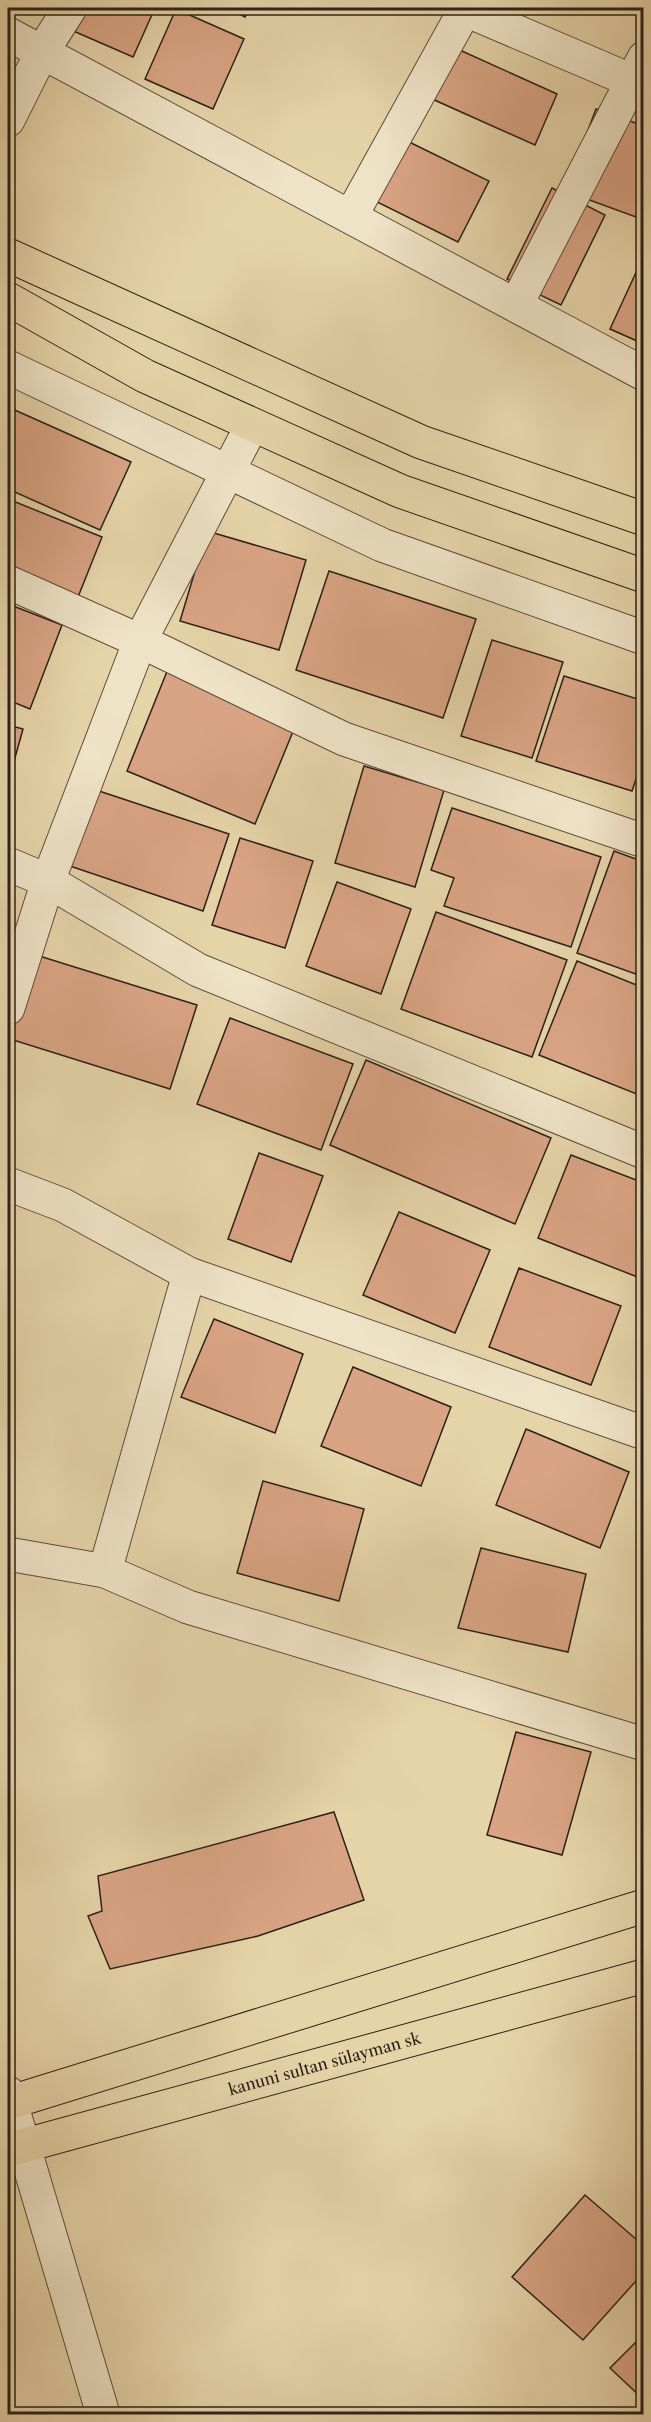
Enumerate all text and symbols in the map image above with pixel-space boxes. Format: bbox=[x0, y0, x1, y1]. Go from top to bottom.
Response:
street label: kanuni sultan sülayman sk bbox=[226, 2027, 424, 2099]

